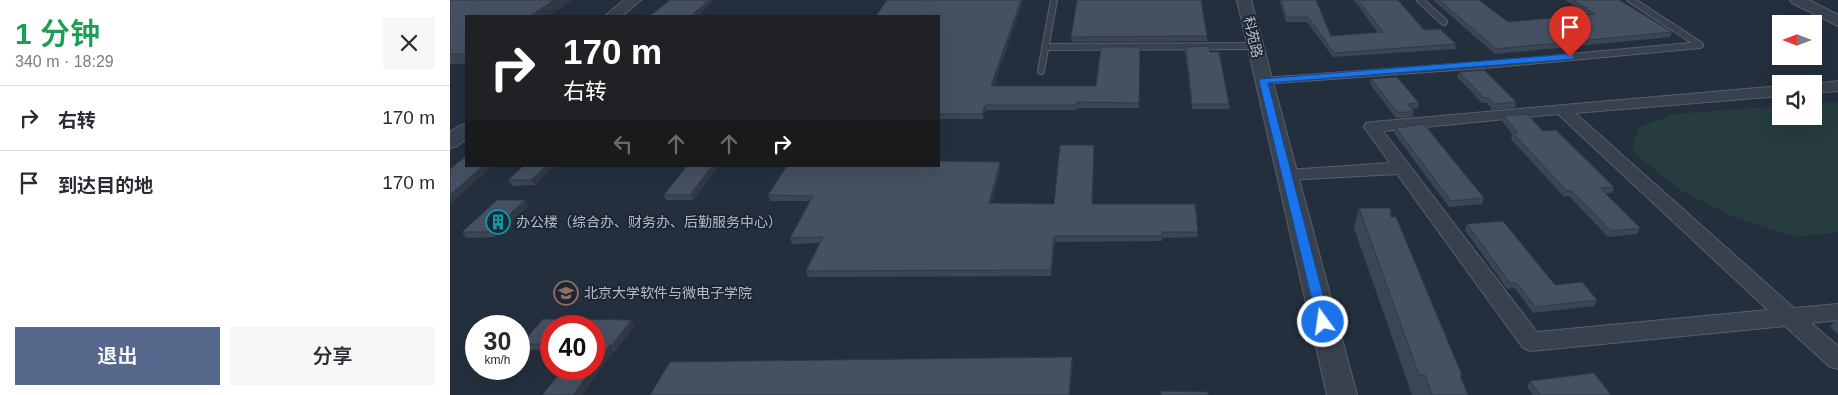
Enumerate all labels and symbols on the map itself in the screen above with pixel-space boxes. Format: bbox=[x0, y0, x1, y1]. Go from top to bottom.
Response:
pin bbox=[1549, 6, 1591, 57]
street label: 科苑路 bbox=[1240, 15, 1266, 59]
north arrow bbox=[1772, 15, 1822, 65]
building icon: 办公楼（综合办、财务办、后勤服务中心） bbox=[485, 209, 511, 235]
place label: 办公楼（综合办、财务办、后勤服务中心） bbox=[516, 214, 782, 230]
school or university icon: 北京大学软件与微电子学院 bbox=[553, 280, 579, 306]
place label: 北京大学软件与微电子学院 bbox=[584, 285, 752, 301]
position arrow bbox=[1296, 295, 1348, 347]
speed limit sign: 40 bbox=[540, 315, 605, 380]

